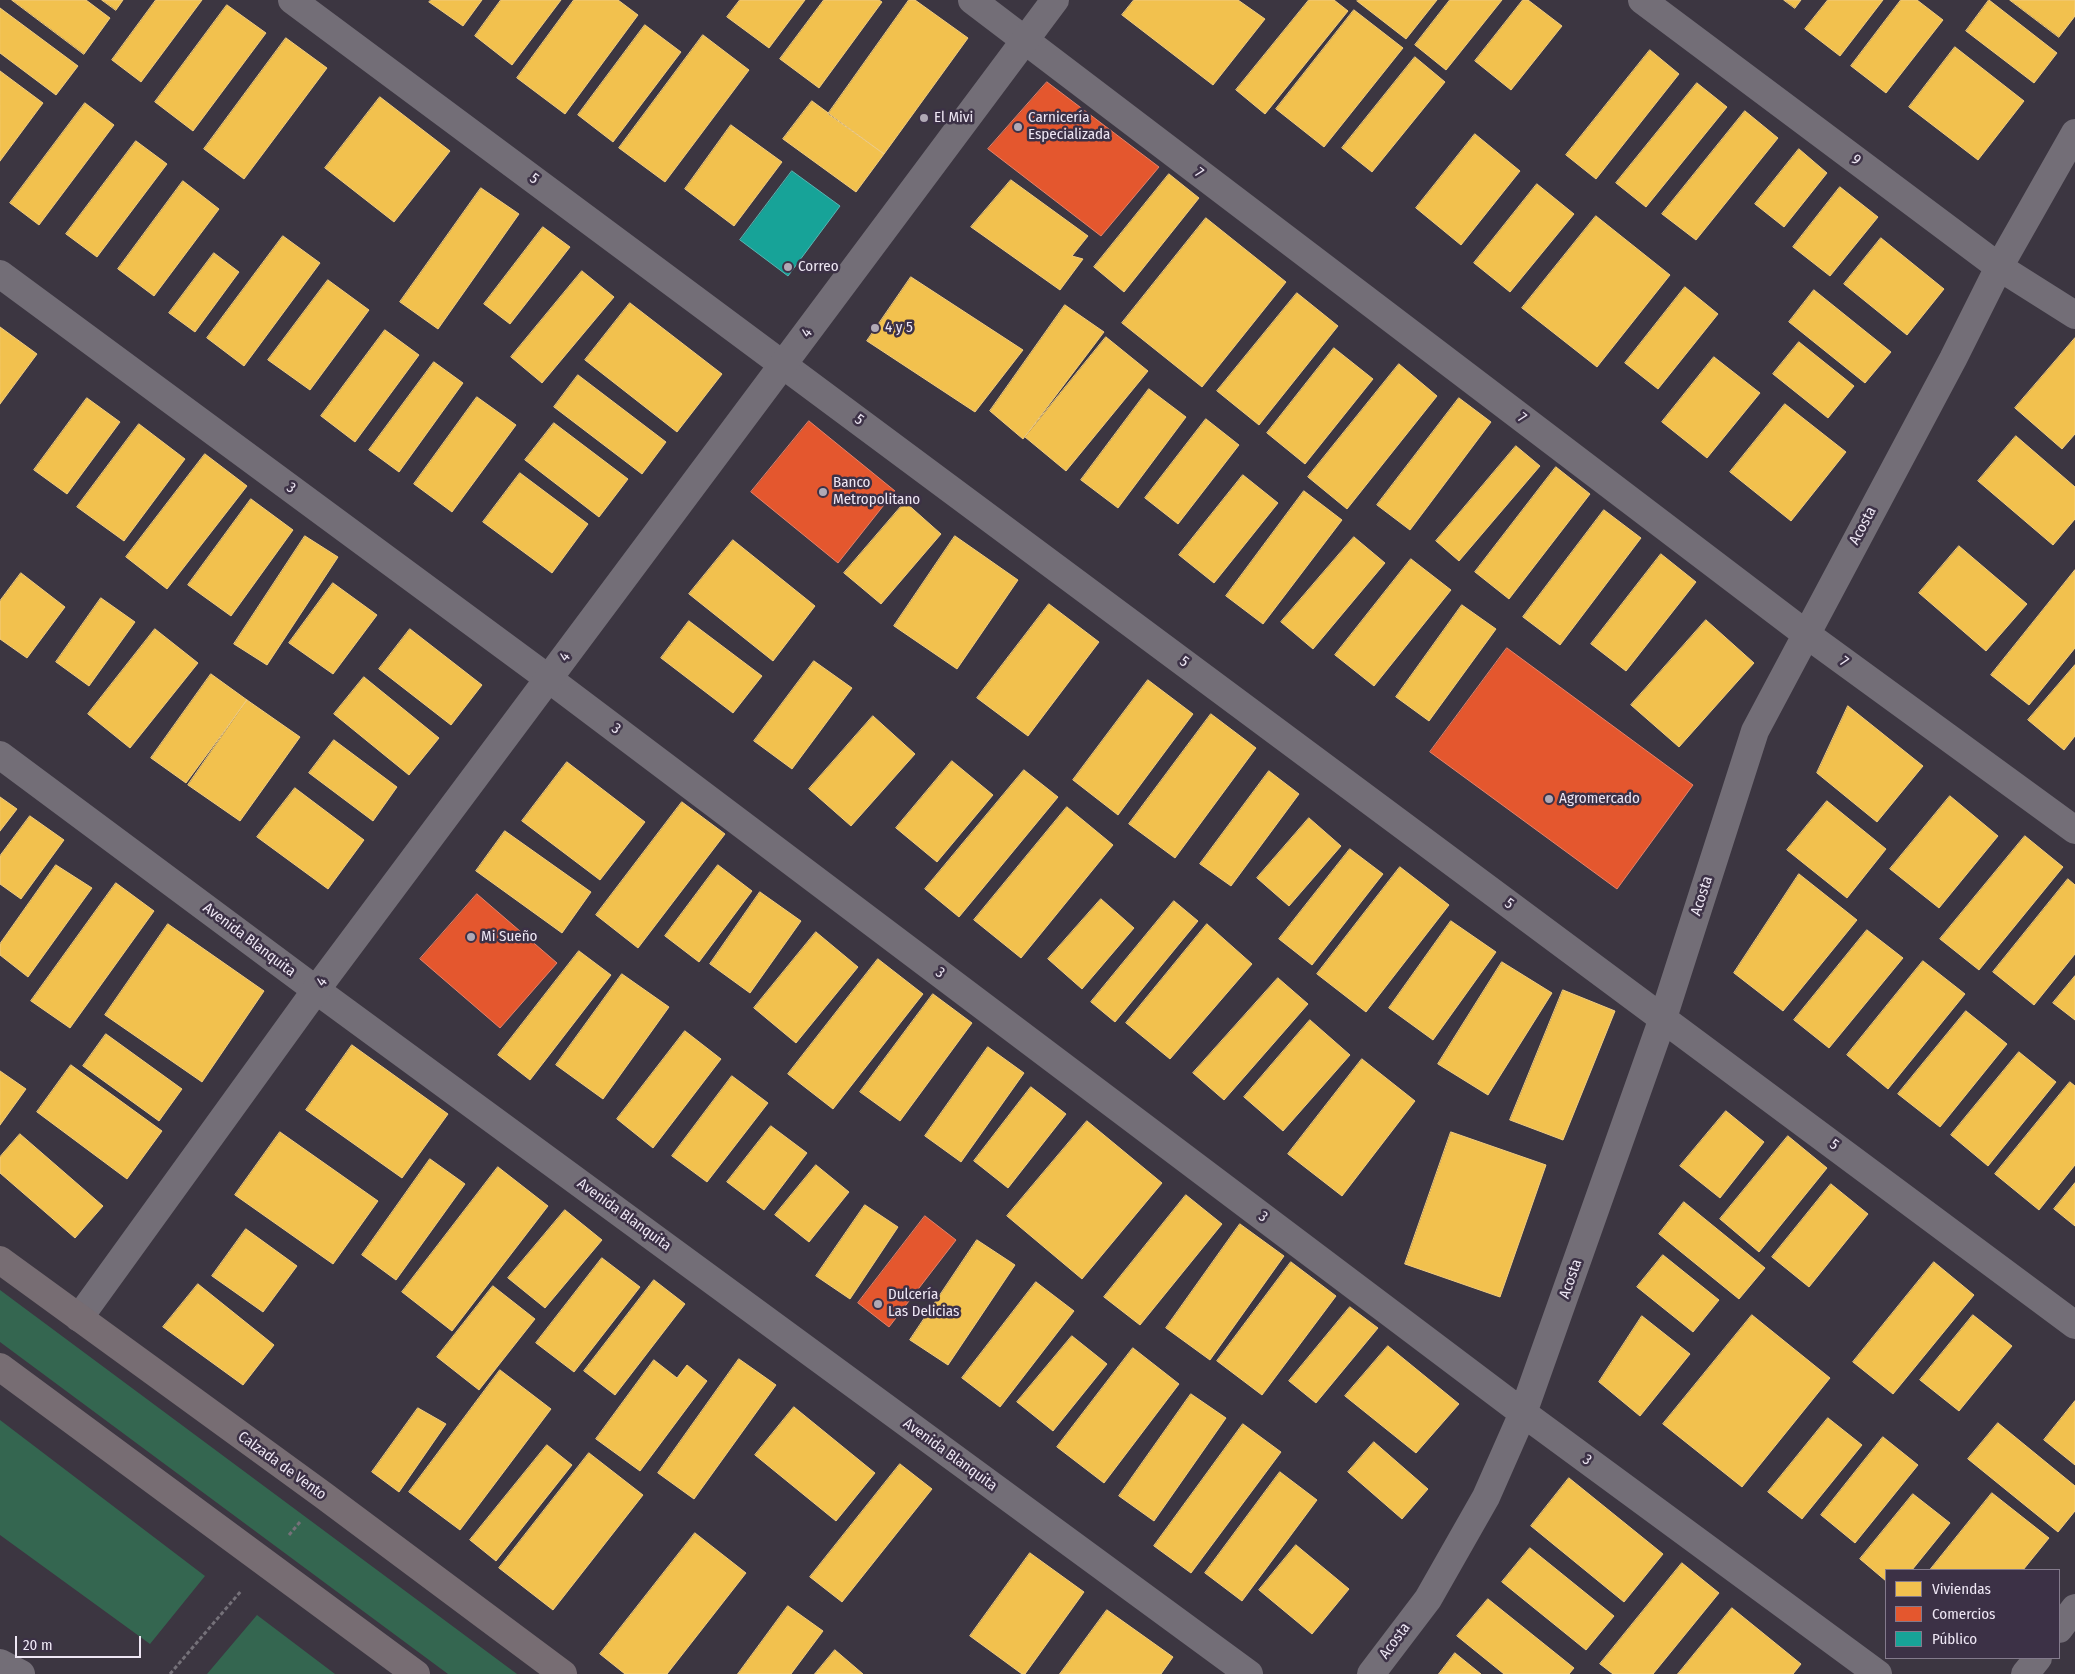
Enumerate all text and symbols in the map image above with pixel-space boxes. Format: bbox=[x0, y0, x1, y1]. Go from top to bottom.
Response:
place label: El Mivi bbox=[934, 109, 973, 127]
place label: Carnicería Especializada bbox=[1028, 109, 1110, 144]
marker: El Mivi bbox=[918, 112, 930, 124]
marker: Carnicería Especializada bbox=[1012, 121, 1024, 133]
street label: 9 bbox=[1848, 151, 1864, 169]
street label: 7 bbox=[1191, 164, 1207, 182]
street label: 5 bbox=[526, 170, 542, 188]
place label: Correo bbox=[798, 258, 839, 276]
marker: Correo bbox=[782, 261, 794, 273]
place label: 4 y 5 bbox=[885, 319, 913, 337]
marker: 4 y 5 bbox=[869, 322, 881, 334]
street label: 4 bbox=[798, 325, 816, 341]
street label: 7 bbox=[1514, 409, 1530, 427]
street label: 5 bbox=[851, 411, 867, 429]
place label: Banco Metropolitano bbox=[833, 474, 920, 509]
street label: 3 bbox=[283, 479, 299, 497]
marker: Banco Metropolitano bbox=[817, 486, 829, 498]
street label: Acosta bbox=[1846, 504, 1880, 548]
street label: 4 bbox=[556, 649, 574, 665]
street label: 5 bbox=[1176, 653, 1192, 671]
street label: 7 bbox=[1836, 653, 1852, 671]
street label: 3 bbox=[608, 720, 624, 738]
place label: Agromercado bbox=[1559, 790, 1640, 808]
marker: Agromercado bbox=[1543, 793, 1555, 805]
street label: Acosta bbox=[1687, 874, 1717, 918]
street label: 5 bbox=[1501, 895, 1517, 913]
street label: Avenida Blanquita bbox=[199, 899, 299, 981]
place label: Mi Sueño bbox=[481, 928, 537, 946]
marker: Mi Sueño bbox=[465, 931, 477, 943]
street label: 3 bbox=[932, 964, 948, 982]
street label: 4 bbox=[313, 974, 331, 990]
street label: 5 bbox=[1826, 1136, 1842, 1154]
street label: Avenida Blanquita bbox=[574, 1175, 674, 1255]
street label: 3 bbox=[1255, 1208, 1271, 1226]
street label: Acosta bbox=[1556, 1257, 1586, 1301]
place label: Dulcería Las Delicias bbox=[888, 1286, 959, 1321]
marker: Dulcería Las Delicias bbox=[872, 1298, 884, 1310]
street label: Avenida Blanquita bbox=[900, 1415, 1000, 1495]
street label: Calzada de Vento bbox=[234, 1428, 330, 1504]
street label: 3 bbox=[1579, 1451, 1595, 1469]
legend bbox=[1885, 1569, 2060, 1659]
text: Viviendas bbox=[1932, 1580, 1991, 1598]
text: Comercios bbox=[1932, 1605, 1995, 1623]
street label: Acosta bbox=[1376, 1619, 1414, 1663]
scale bar bbox=[18, 1626, 144, 1658]
text: Público bbox=[1932, 1630, 1977, 1648]
text: 20 m bbox=[23, 1636, 53, 1654]

